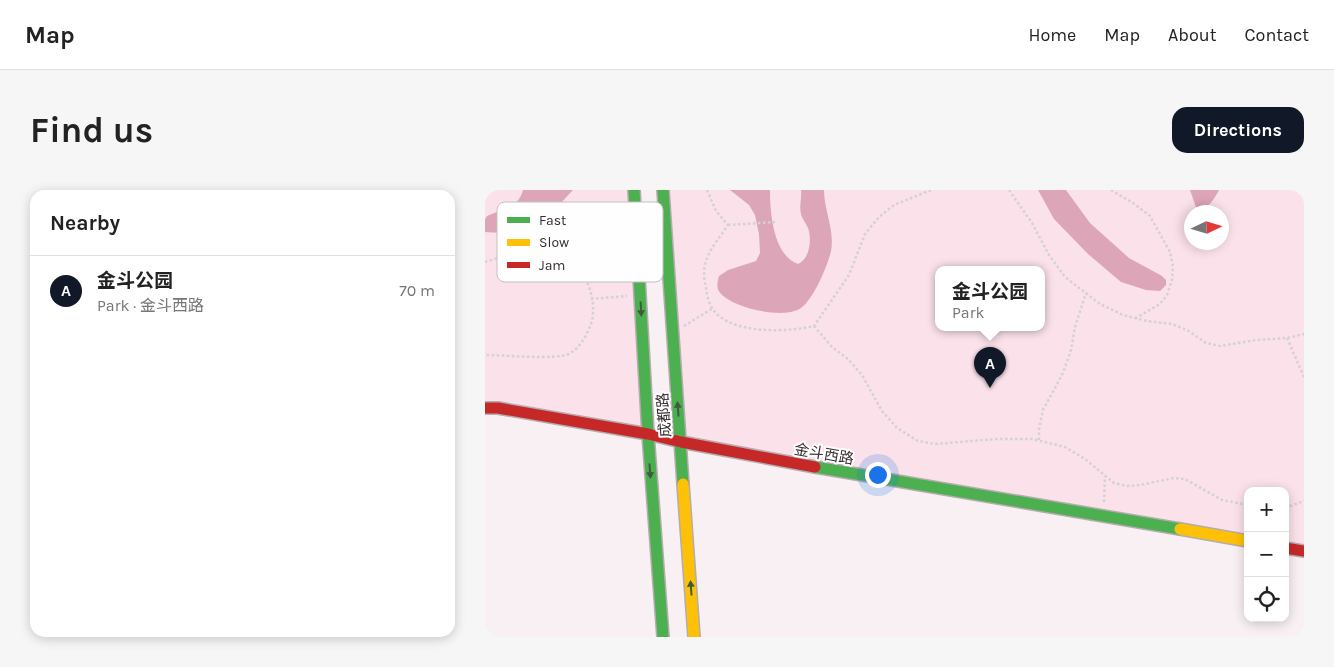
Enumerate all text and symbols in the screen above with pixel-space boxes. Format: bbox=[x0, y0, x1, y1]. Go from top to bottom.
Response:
text: Map bbox=[25, 21, 75, 49]
text: Home bbox=[1028, 24, 1076, 46]
text: Map bbox=[1104, 24, 1140, 46]
text: About bbox=[1168, 24, 1217, 46]
text: Contact bbox=[1245, 24, 1309, 46]
button: Directions bbox=[1172, 107, 1304, 153]
text: Find us bbox=[30, 110, 153, 151]
legend bbox=[497, 202, 663, 282]
north arrow bbox=[1184, 205, 1229, 250]
text: Nearby bbox=[50, 211, 120, 235]
text: Fast bbox=[539, 212, 566, 229]
text: Slow bbox=[539, 234, 569, 251]
text: Jam bbox=[539, 257, 565, 274]
popup bbox=[935, 266, 1045, 331]
text: 金斗公园 bbox=[97, 270, 173, 292]
text: A bbox=[61, 281, 71, 300]
text: 70 m bbox=[399, 281, 435, 300]
text: 金斗公园 bbox=[952, 281, 1028, 303]
text: Park · 金斗西路 bbox=[97, 296, 204, 315]
one-way arrow bbox=[637, 301, 645, 317]
text: Park bbox=[952, 303, 984, 322]
pin: A bbox=[974, 347, 1006, 388]
street label: 成都路 bbox=[653, 392, 675, 438]
one-way arrow bbox=[674, 401, 682, 417]
street label: 金斗西路 bbox=[793, 440, 855, 468]
your location bbox=[865, 462, 891, 488]
one-way arrow bbox=[647, 463, 655, 479]
map controls bbox=[1244, 487, 1289, 622]
button: + bbox=[1244, 487, 1289, 532]
button: − bbox=[1244, 532, 1289, 577]
button: locate bbox=[1244, 577, 1289, 622]
one-way arrow bbox=[686, 580, 694, 596]

